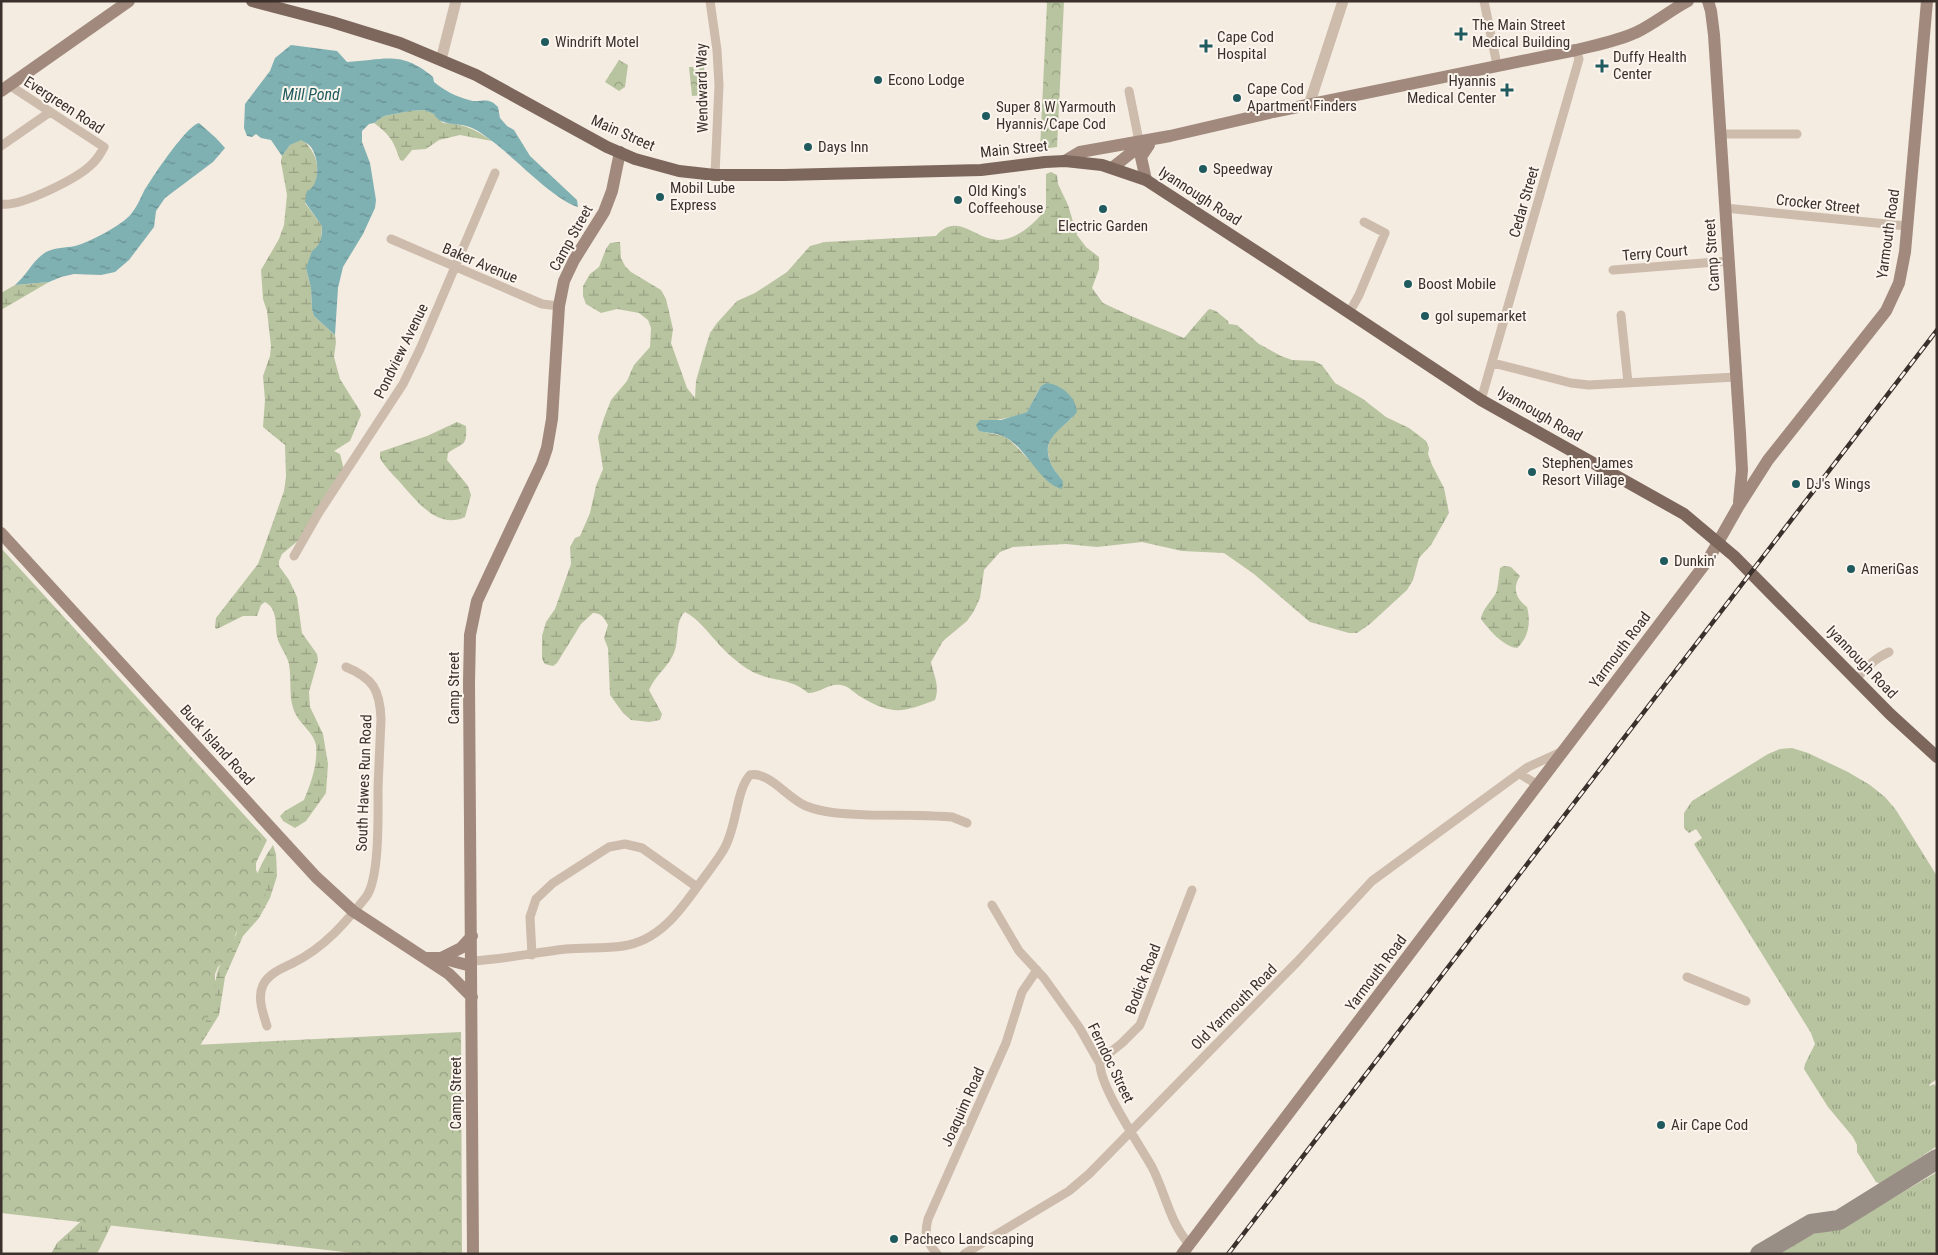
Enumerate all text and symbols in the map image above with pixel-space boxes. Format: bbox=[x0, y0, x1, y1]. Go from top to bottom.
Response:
place label: The Main Street Medical Building bbox=[1472, 16, 1570, 51]
marker: The Main Street Medical Building bbox=[1454, 27, 1468, 41]
place label: Cape Cod Hospital bbox=[1217, 28, 1274, 63]
place label: Windrift Motel bbox=[555, 33, 639, 51]
marker: Windrift Motel bbox=[539, 36, 551, 48]
marker: Cape Cod Hospital bbox=[1199, 39, 1213, 53]
street label: Wendward Way bbox=[692, 43, 712, 133]
place label: Duffy Health Center bbox=[1613, 48, 1687, 83]
marker: Duffy Health Center bbox=[1595, 59, 1609, 73]
place label: Econo Lodge bbox=[888, 71, 965, 89]
street label: Evergreen Road bbox=[21, 72, 107, 138]
place label: Hyannis Medical Center bbox=[1407, 72, 1496, 107]
marker: Econo Lodge bbox=[872, 74, 884, 86]
place label: Cape Cod Apartment Finders bbox=[1247, 80, 1357, 115]
marker: Hyannis Medical Center bbox=[1500, 83, 1514, 97]
water label: Mill Pond bbox=[282, 85, 340, 104]
marker: Cape Cod Apartment Finders bbox=[1231, 92, 1243, 104]
place label: Super 8 W Yarmouth Hyannis/Cape Cod bbox=[996, 98, 1116, 133]
marker: Super 8 W Yarmouth Hyannis/Cape Cod bbox=[980, 110, 992, 122]
street label: Main Street bbox=[588, 111, 658, 155]
street label: Main Street bbox=[979, 137, 1049, 161]
place label: Days Inn bbox=[818, 138, 868, 156]
marker: Days Inn bbox=[802, 141, 814, 153]
place label: Speedway bbox=[1213, 160, 1273, 178]
street label: Iyannough Road bbox=[1155, 163, 1245, 229]
marker: Speedway bbox=[1197, 163, 1209, 175]
street label: Cedar Street bbox=[1505, 164, 1543, 240]
place label: Mobil Lube Express bbox=[670, 179, 735, 214]
place label: Old King's Coffeehouse bbox=[968, 182, 1043, 217]
street label: Yarmouth Road bbox=[1873, 188, 1903, 280]
marker: Mobil Lube Express bbox=[654, 191, 666, 203]
street label: Crocker Street bbox=[1775, 191, 1861, 217]
marker: Old King's Coffeehouse bbox=[952, 194, 964, 206]
street label: Camp Street bbox=[545, 202, 597, 274]
marker: Electric Garden bbox=[1097, 203, 1109, 215]
place label: Electric Garden bbox=[1058, 217, 1148, 235]
street label: Camp Street bbox=[1700, 218, 1724, 292]
street label: Baker Avenue bbox=[440, 239, 520, 287]
street label: Terry Court bbox=[1621, 241, 1689, 265]
place label: Boost Mobile bbox=[1418, 275, 1496, 293]
marker: Boost Mobile bbox=[1402, 278, 1414, 290]
street label: Pondview Avenue bbox=[370, 300, 432, 402]
place label: gol supemarket bbox=[1435, 307, 1526, 325]
marker: gol supemarket bbox=[1419, 310, 1431, 322]
street label: Iyannough Road bbox=[1495, 383, 1585, 445]
place label: Stephen James Resort Village bbox=[1542, 454, 1633, 489]
marker: Stephen James Resort Village bbox=[1526, 466, 1538, 478]
place label: DJ's Wings bbox=[1806, 475, 1871, 493]
marker: DJ's Wings bbox=[1790, 478, 1802, 490]
place label: Dunkin' bbox=[1674, 552, 1716, 570]
marker: Dunkin' bbox=[1658, 555, 1670, 567]
place label: AmeriGas bbox=[1861, 560, 1919, 578]
marker: AmeriGas bbox=[1845, 563, 1857, 575]
street label: Yarmouth Road bbox=[1586, 608, 1654, 692]
street label: Iyannough Road bbox=[1823, 622, 1901, 702]
street label: Camp Street bbox=[445, 652, 463, 724]
street label: Buck Island Road bbox=[176, 701, 258, 789]
street label: South Hawes Run Road bbox=[353, 714, 375, 852]
street label: Yarmouth Road bbox=[1342, 931, 1410, 1015]
street label: Bodick Road bbox=[1121, 941, 1165, 1017]
street label: Old Yarmouth Road bbox=[1187, 960, 1281, 1054]
street label: Ferndoc Street bbox=[1084, 1020, 1138, 1106]
street label: Camp Street bbox=[447, 1057, 465, 1129]
street label: Joaquim Road bbox=[937, 1064, 989, 1150]
place label: Air Cape Cod bbox=[1671, 1116, 1748, 1134]
marker: Air Cape Cod bbox=[1655, 1119, 1667, 1131]
place label: Pacheco Landscaping bbox=[904, 1230, 1034, 1248]
marker: Pacheco Landscaping bbox=[888, 1233, 900, 1245]

